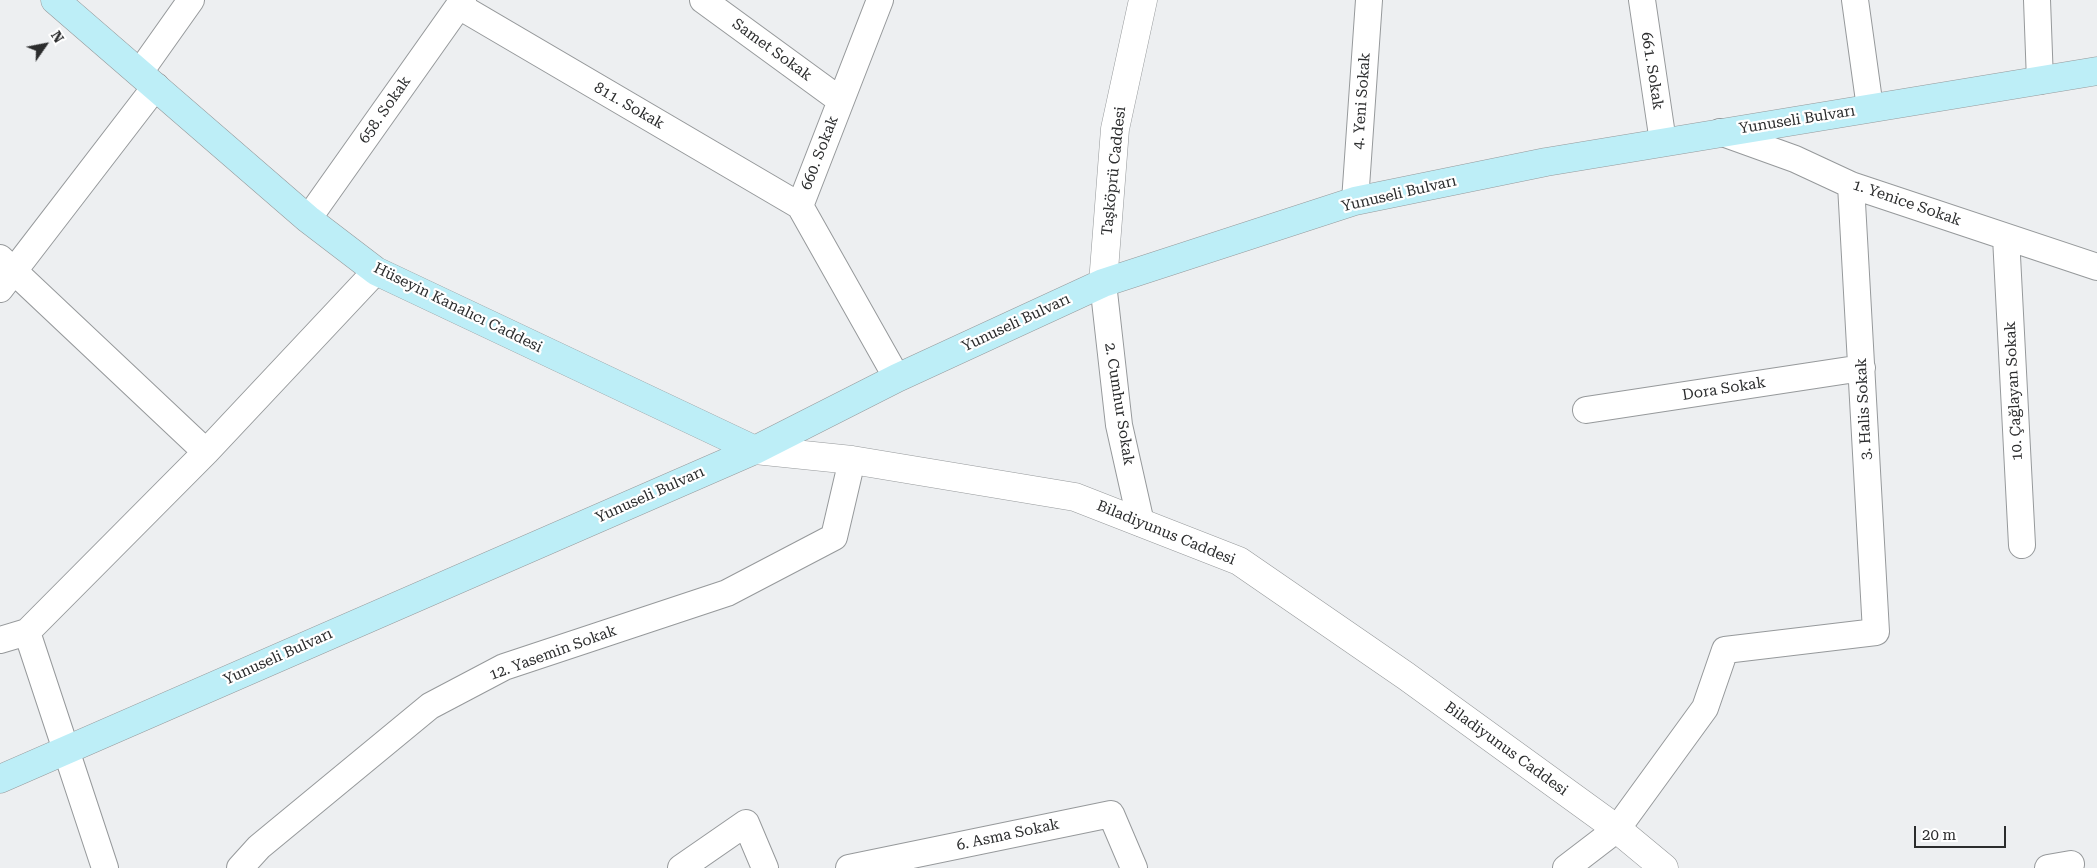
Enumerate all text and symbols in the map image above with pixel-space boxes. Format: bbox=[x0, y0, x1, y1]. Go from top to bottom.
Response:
street label: Samet Sokak bbox=[729, 15, 815, 85]
north arrow bbox=[20, 20, 70, 70]
text: N bbox=[48, 28, 67, 46]
street label: 661. Sokak bbox=[1637, 31, 1667, 111]
street label: 4. Yeni Sokak bbox=[1350, 52, 1374, 150]
street label: 658. Sokak bbox=[355, 73, 415, 147]
street label: 811. Sokak bbox=[591, 79, 667, 133]
street label: Yunuseli Bulvarı bbox=[1738, 102, 1856, 138]
street label: Taşköprü Caddesi bbox=[1098, 106, 1130, 236]
street label: 660. Sokak bbox=[798, 113, 842, 193]
street label: Yunuseli Bulvarı bbox=[1340, 172, 1458, 216]
street label: 1. Yenice Sokak bbox=[1850, 176, 1964, 230]
street label: Hüseyin Kanalıcı Caddesi bbox=[371, 259, 545, 357]
street label: Yunuseli Bulvarı bbox=[959, 290, 1073, 356]
street label: 10. Çağlayan Sokak bbox=[2001, 321, 2027, 461]
street label: 2. Cumhur Sokak bbox=[1100, 341, 1138, 467]
street label: 3. Halis Sokak bbox=[1852, 357, 1876, 461]
street label: Dora Sokak bbox=[1681, 374, 1767, 404]
street label: Yunuseli Bulvarı bbox=[593, 463, 707, 527]
street label: Biladiyunus Caddesi bbox=[1094, 497, 1238, 569]
street label: 12. Yasemin Sokak bbox=[487, 622, 619, 684]
street label: Yunuseli Bulvarı bbox=[221, 625, 335, 689]
street label: Biladiyunus Caddesi bbox=[1441, 698, 1571, 800]
street label: 6. Asma Sokak bbox=[955, 815, 1061, 855]
scale bar bbox=[1917, 816, 2010, 848]
text: 20 m bbox=[1922, 826, 1956, 844]

